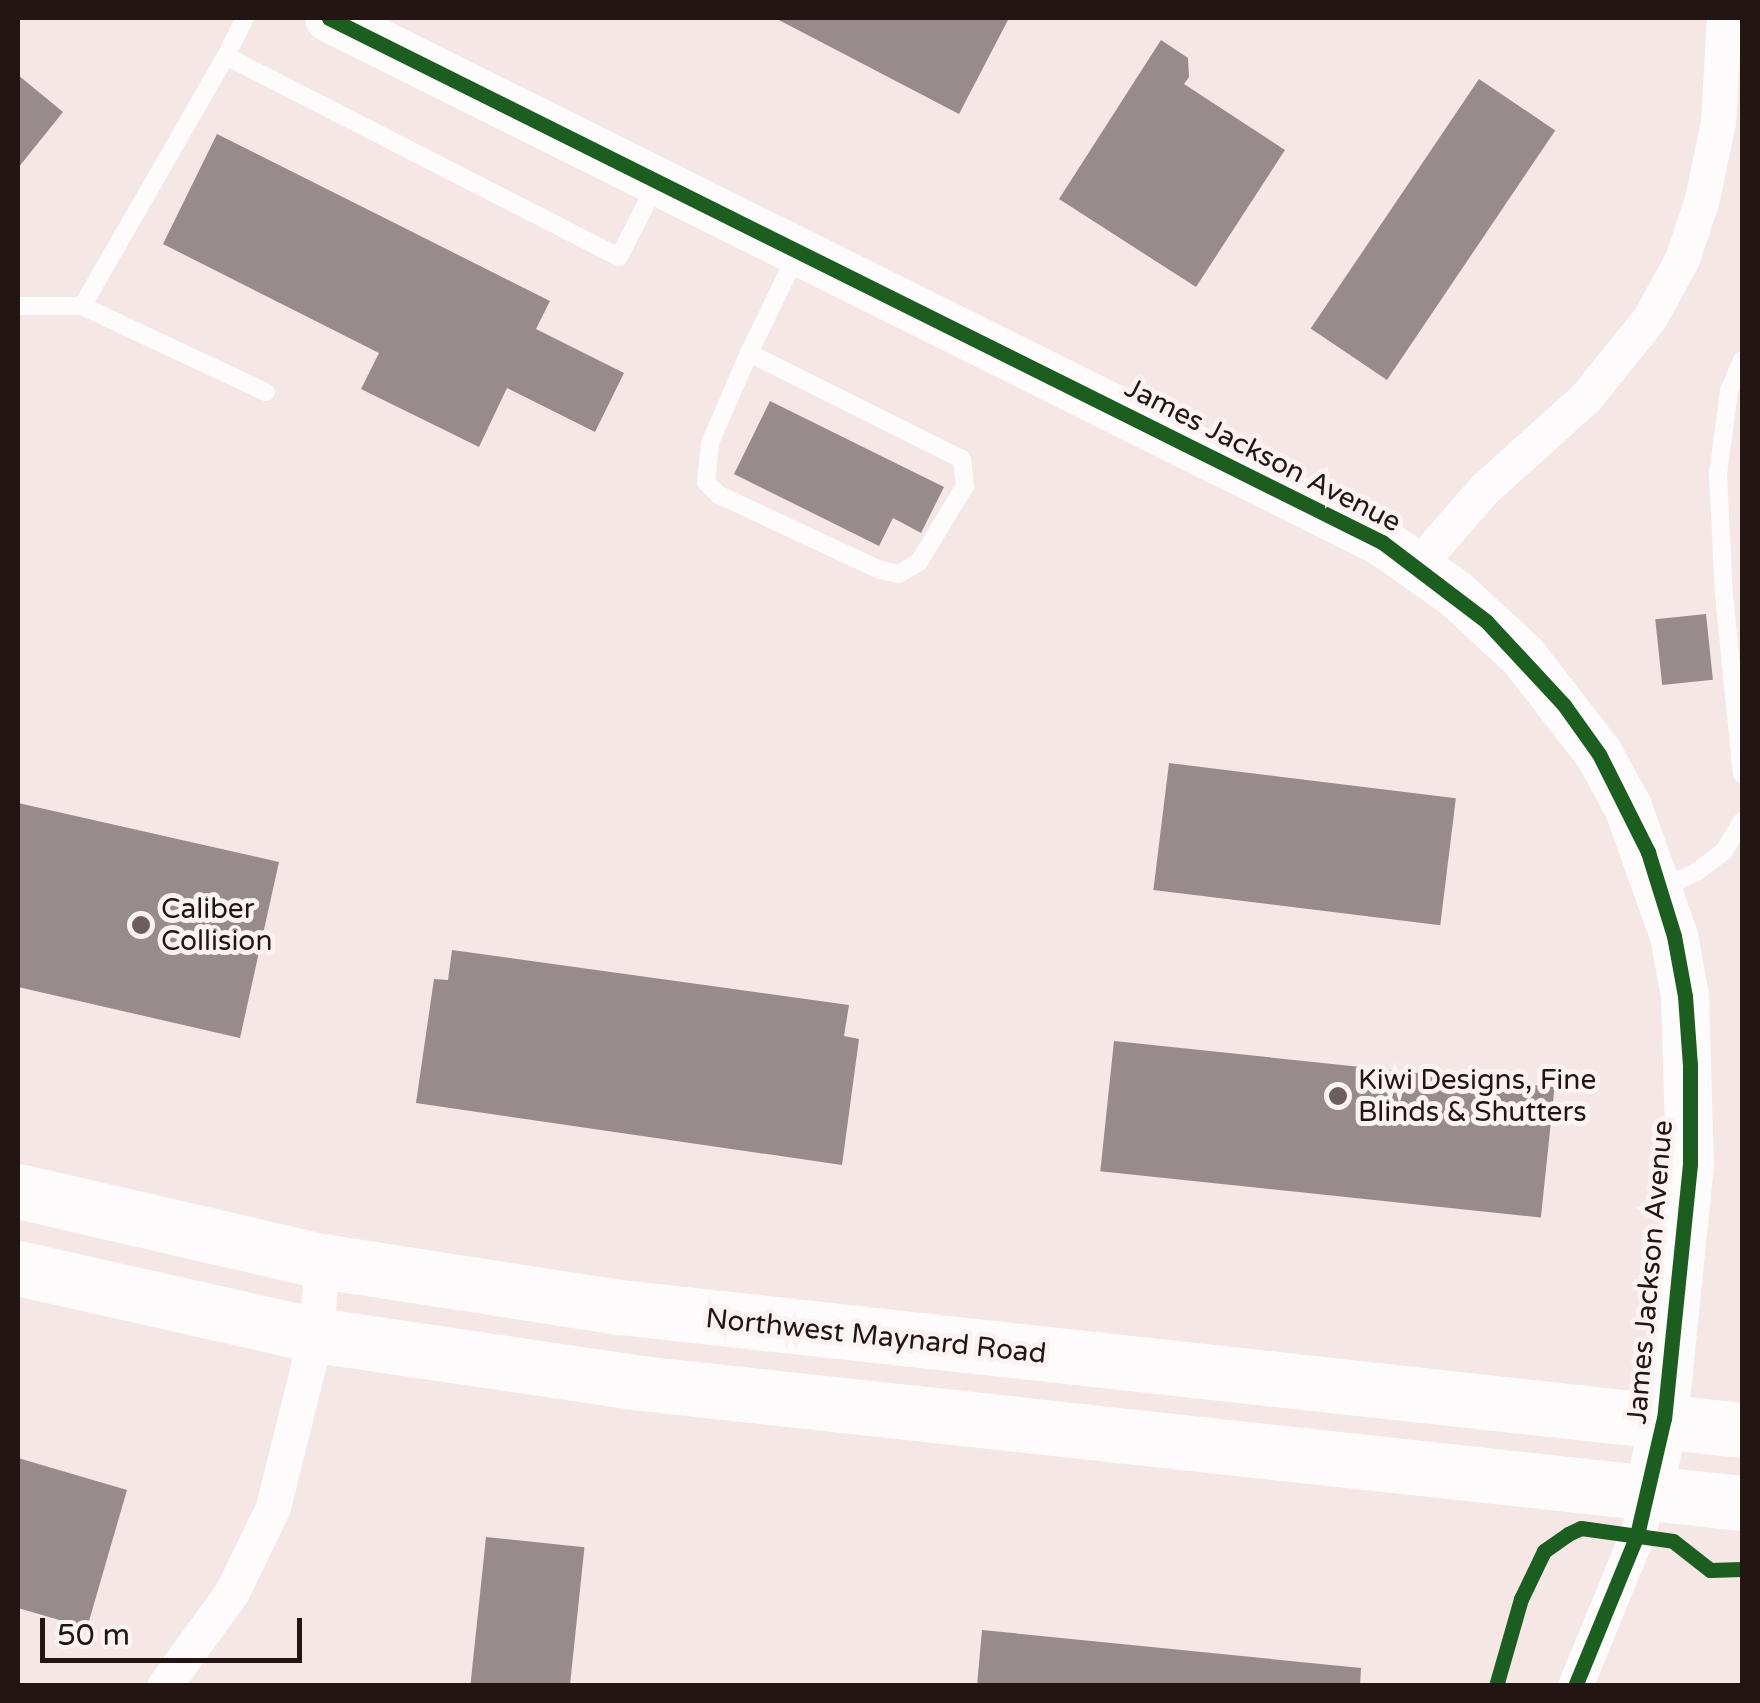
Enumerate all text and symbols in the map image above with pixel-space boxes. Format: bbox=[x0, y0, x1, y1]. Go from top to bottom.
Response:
street label: James Jackson Avenue bbox=[1120, 371, 1406, 539]
place label: Caliber Collision bbox=[161, 892, 272, 958]
marker: Caliber Collision bbox=[130, 914, 152, 936]
place label: Kiwi Designs, Fine Blinds & Shutters bbox=[1358, 1063, 1596, 1129]
marker: Kiwi Designs, Fine Blinds & Shutters bbox=[1327, 1085, 1349, 1107]
street label: James Jackson Avenue bbox=[1620, 1119, 1680, 1425]
street label: Northwest Maynard Road bbox=[704, 1301, 1048, 1371]
scale bar bbox=[45, 1598, 308, 1660]
text: 50 m bbox=[57, 1617, 130, 1654]

